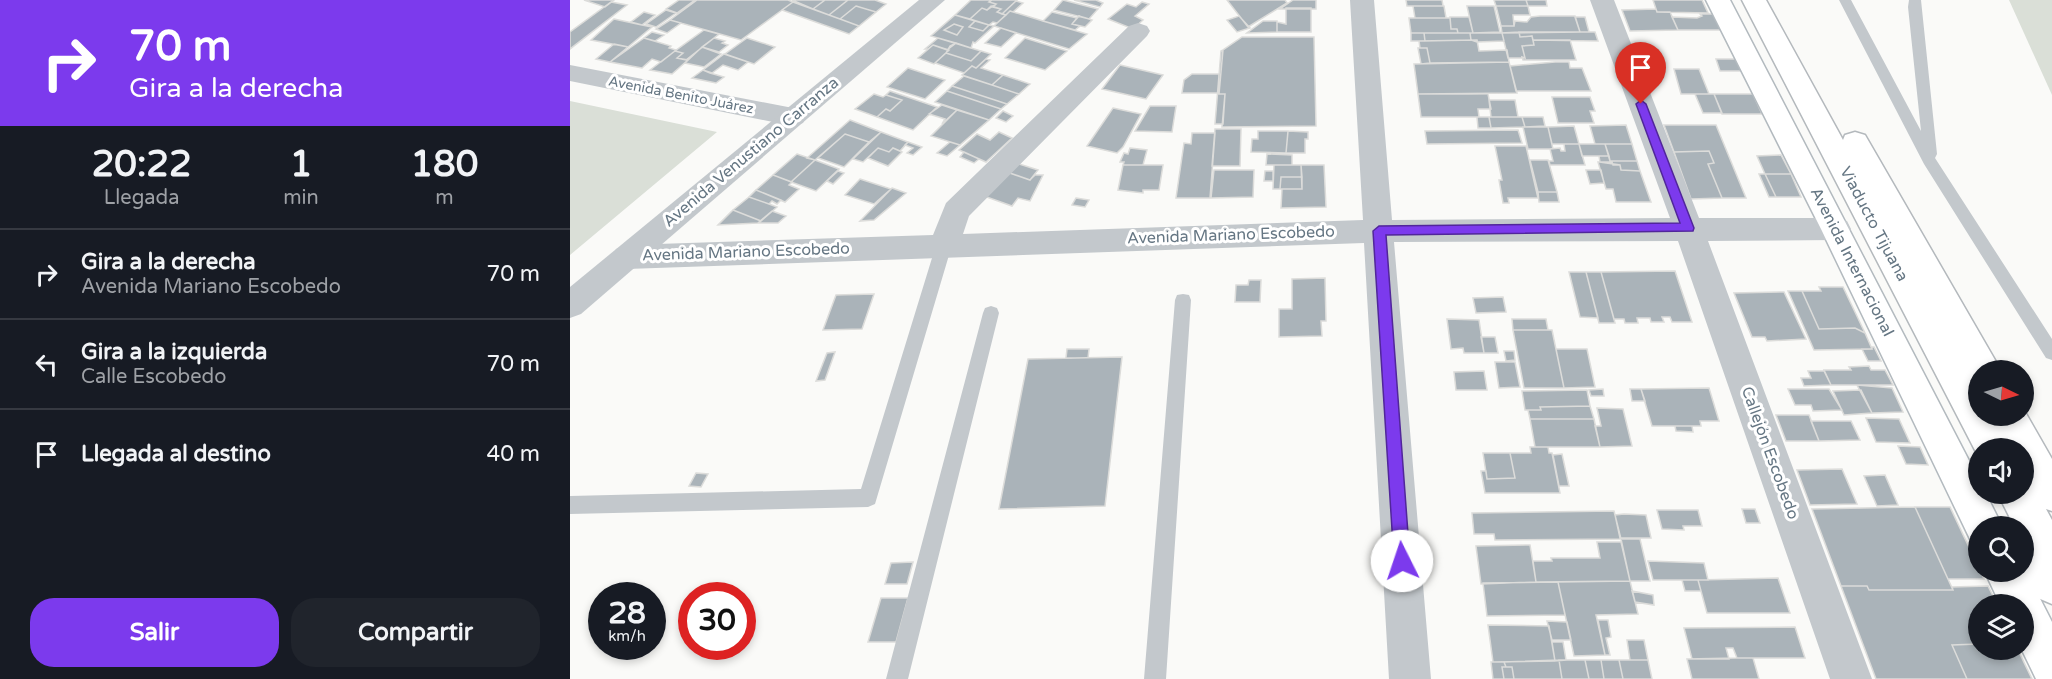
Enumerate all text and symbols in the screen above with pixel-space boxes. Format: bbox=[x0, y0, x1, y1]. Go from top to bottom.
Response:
text: 70 m bbox=[129, 21, 231, 72]
icon: right bbox=[30, 24, 108, 102]
pin bbox=[1615, 42, 1666, 104]
icon: arrive bbox=[1624, 51, 1657, 84]
text: Gira a la derecha bbox=[129, 72, 343, 105]
street label: Avenida Benito Juárez bbox=[607, 73, 755, 117]
street label: Avenida Venustiano Carranza bbox=[659, 73, 843, 231]
text: 20:22 bbox=[92, 143, 192, 186]
text: 1 bbox=[290, 143, 312, 186]
text: 180 bbox=[410, 143, 478, 186]
street label: Viaducto Tijuana bbox=[1835, 163, 1913, 285]
street label: Avenida Internacional bbox=[1806, 184, 1898, 340]
text: Llegada bbox=[104, 186, 179, 210]
text: min bbox=[283, 186, 319, 210]
text: m bbox=[435, 186, 454, 210]
street label: Avenida Mariano Escobedo bbox=[1127, 221, 1335, 249]
street label: Avenida Mariano Escobedo bbox=[642, 238, 850, 266]
text: Gira a la derecha bbox=[81, 249, 256, 275]
icon: right bbox=[30, 258, 63, 291]
text: 70 m bbox=[486, 261, 540, 287]
text: Avenida Mariano Escobedo bbox=[81, 275, 341, 299]
text: Gira a la izquierda bbox=[81, 339, 267, 365]
icon: left bbox=[30, 348, 63, 381]
text: 70 m bbox=[486, 351, 540, 377]
north arrow bbox=[1968, 360, 2034, 426]
map controls bbox=[1968, 360, 2034, 660]
text: Calle Escobedo bbox=[81, 365, 226, 389]
street label: Callejón Escobedo bbox=[1737, 384, 1803, 522]
icon: arrive bbox=[30, 438, 63, 471]
button: sound bbox=[1968, 438, 2034, 504]
text: Llegada al destino bbox=[81, 441, 271, 467]
text: 40 m bbox=[486, 441, 540, 467]
button: search bbox=[1968, 516, 2034, 582]
position arrow bbox=[1370, 529, 1434, 593]
speed limit sign: 30 bbox=[678, 582, 756, 660]
button: layers bbox=[1968, 594, 2034, 660]
text: 28 bbox=[608, 595, 646, 632]
button: Salir bbox=[30, 598, 279, 667]
button: Compartir bbox=[291, 598, 540, 667]
text: km/h bbox=[608, 627, 646, 645]

